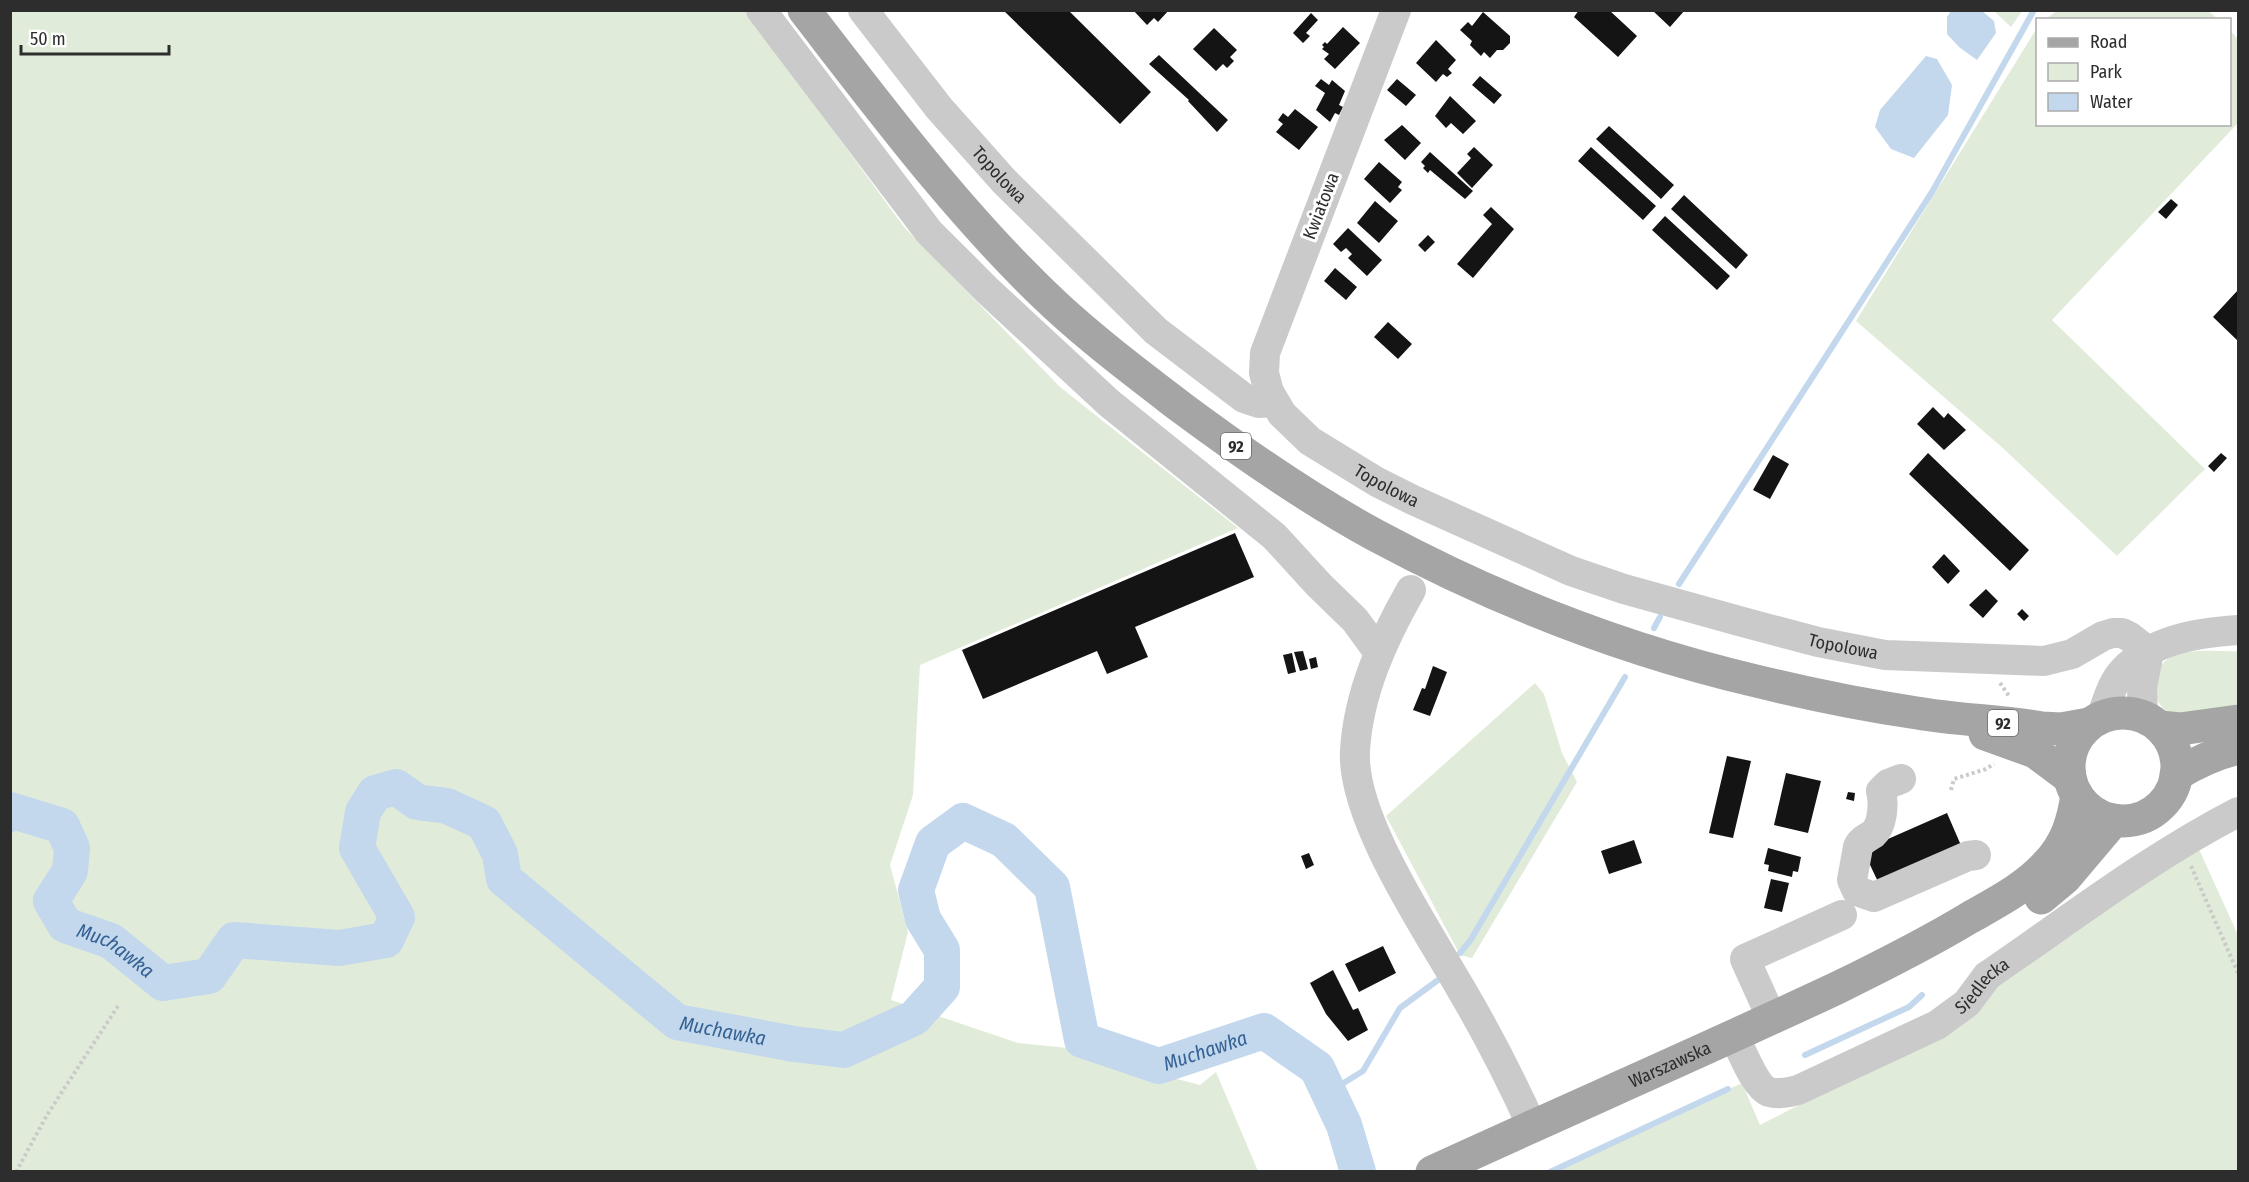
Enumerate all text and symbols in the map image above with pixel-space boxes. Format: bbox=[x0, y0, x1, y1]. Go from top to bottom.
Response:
scale bar bbox=[21, 18, 170, 56]
legend bbox=[2036, 18, 2231, 126]
text: 50 m bbox=[30, 28, 66, 50]
text: Road bbox=[2090, 31, 2127, 53]
text: Park bbox=[2090, 61, 2123, 83]
text: Water bbox=[2090, 91, 2133, 113]
street label: Topolowa bbox=[967, 142, 1031, 208]
street label: Kwiatowa bbox=[1298, 169, 1344, 243]
road number: 92 bbox=[1221, 433, 1251, 459]
street label: Topolowa bbox=[1350, 460, 1422, 512]
street label: Topolowa bbox=[1806, 629, 1880, 664]
road number: 92 bbox=[1988, 710, 2018, 736]
water label: Muchawka bbox=[74, 918, 159, 983]
street label: Siedlecka bbox=[1951, 953, 2014, 1019]
water label: Muchawka bbox=[678, 1011, 768, 1050]
water label: Muchawka bbox=[1160, 1025, 1250, 1076]
street label: Warszawska bbox=[1625, 1037, 1714, 1093]

